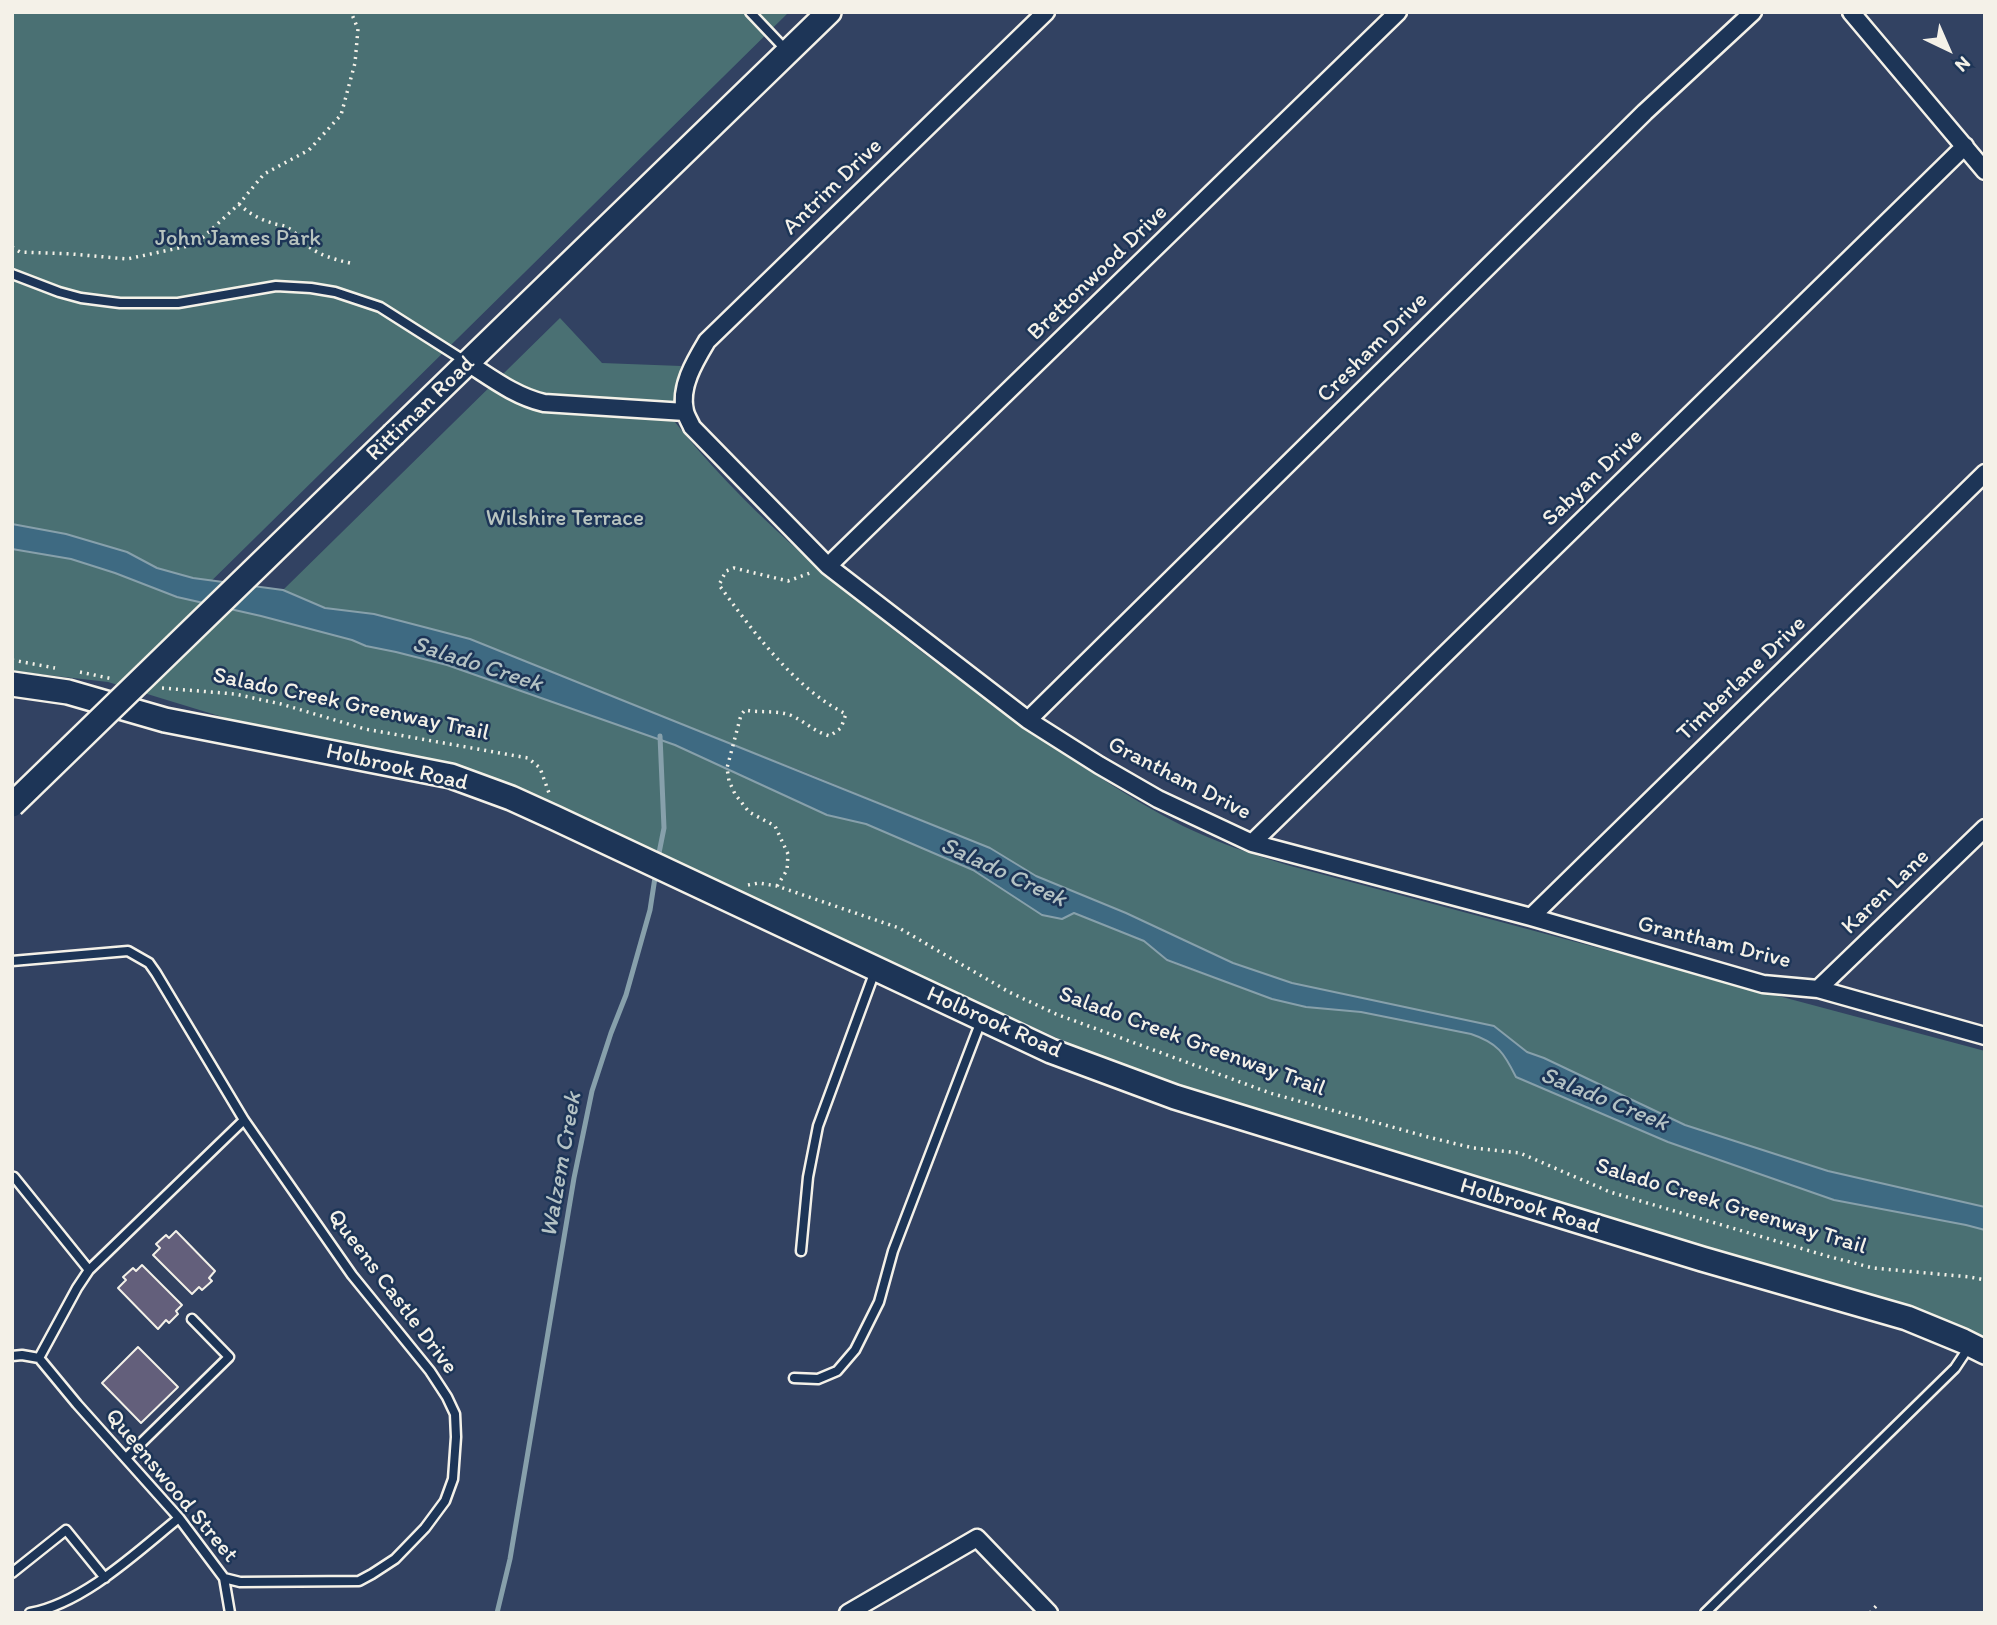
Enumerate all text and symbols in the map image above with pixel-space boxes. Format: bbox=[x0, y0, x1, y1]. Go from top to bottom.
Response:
north arrow bbox=[1913, 14, 1983, 84]
text: N bbox=[1950, 52, 1976, 77]
street label: Antrim Drive bbox=[777, 133, 889, 241]
street label: Brettonwood Drive bbox=[1022, 199, 1174, 347]
park label: John James Park bbox=[155, 225, 321, 253]
street label: Cresham Drive bbox=[1312, 287, 1434, 409]
street label: Rittiman Road bbox=[361, 350, 481, 468]
street label: Sabyan Drive bbox=[1537, 423, 1649, 533]
park label: Wilshire Terrace bbox=[486, 505, 644, 533]
street label: Timberlane Drive bbox=[1672, 610, 1812, 748]
water label: Salado Creek bbox=[408, 630, 546, 700]
street label: Salado Creek Greenway Trail bbox=[210, 662, 492, 748]
street label: Grantham Drive bbox=[1103, 731, 1255, 827]
street label: Holbrook Road bbox=[323, 738, 471, 798]
water label: Salado Creek bbox=[936, 831, 1070, 915]
street label: Karen Lane bbox=[1836, 843, 1936, 941]
street label: Grantham Drive bbox=[1634, 911, 1794, 975]
street label: Holbrook Road bbox=[922, 981, 1066, 1065]
street label: Salado Creek Greenway Trail bbox=[1055, 981, 1329, 1103]
water label: Salado Creek bbox=[1536, 1061, 1672, 1139]
water label: Walzem Creek bbox=[535, 1090, 589, 1240]
street label: Salado Creek Greenway Trail bbox=[1592, 1153, 1870, 1261]
street label: Holbrook Road bbox=[1457, 1173, 1603, 1241]
street label: Queens Castle Drive bbox=[321, 1204, 463, 1380]
street label: Queenswood Street bbox=[99, 1403, 243, 1569]

